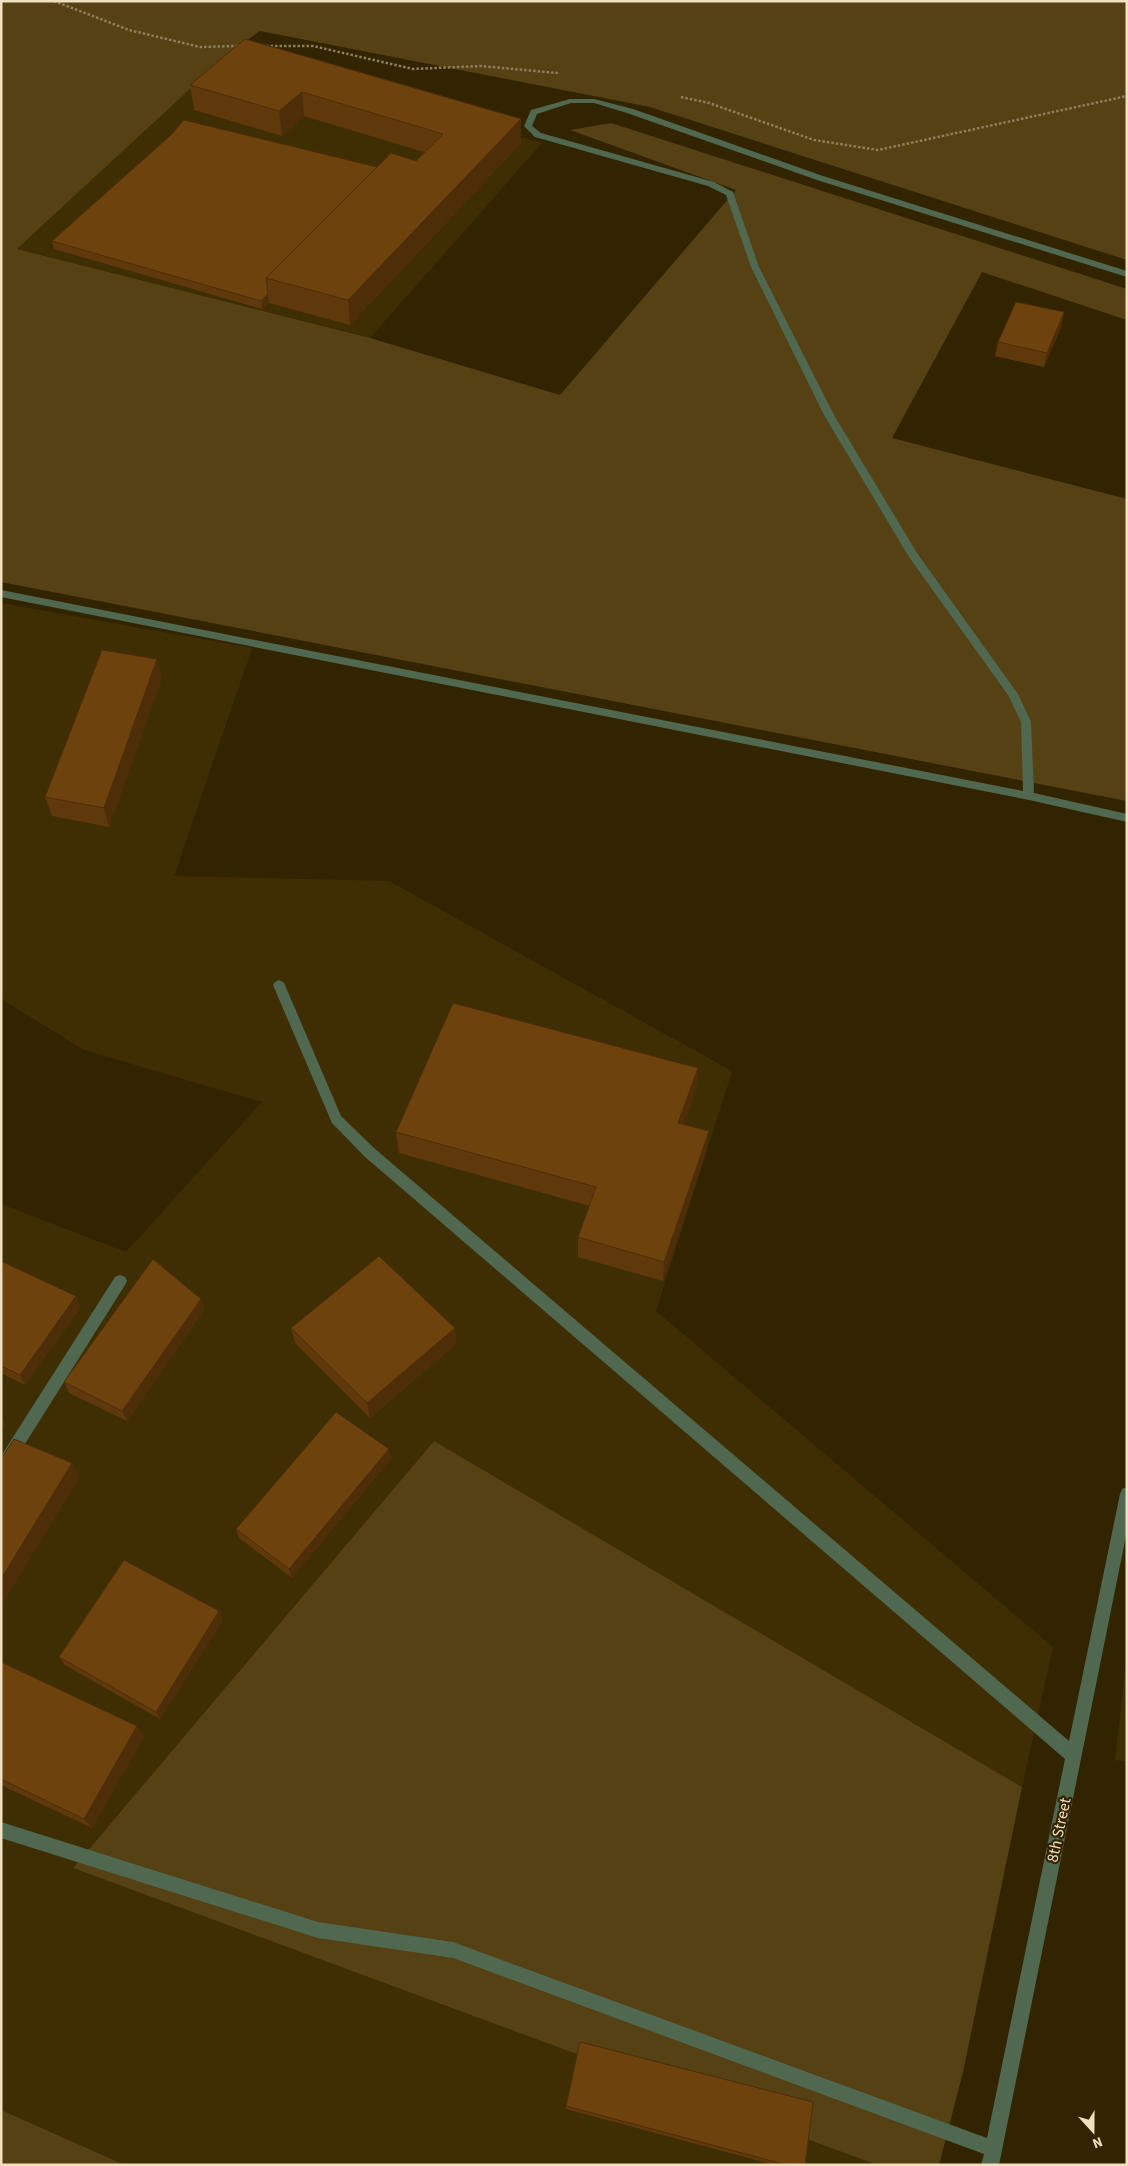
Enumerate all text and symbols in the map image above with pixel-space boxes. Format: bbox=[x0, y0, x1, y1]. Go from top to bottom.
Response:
street label: 8th Street bbox=[1041, 1795, 1077, 1864]
north arrow bbox=[1068, 2106, 1118, 2156]
text: N bbox=[1089, 2131, 1105, 2153]

